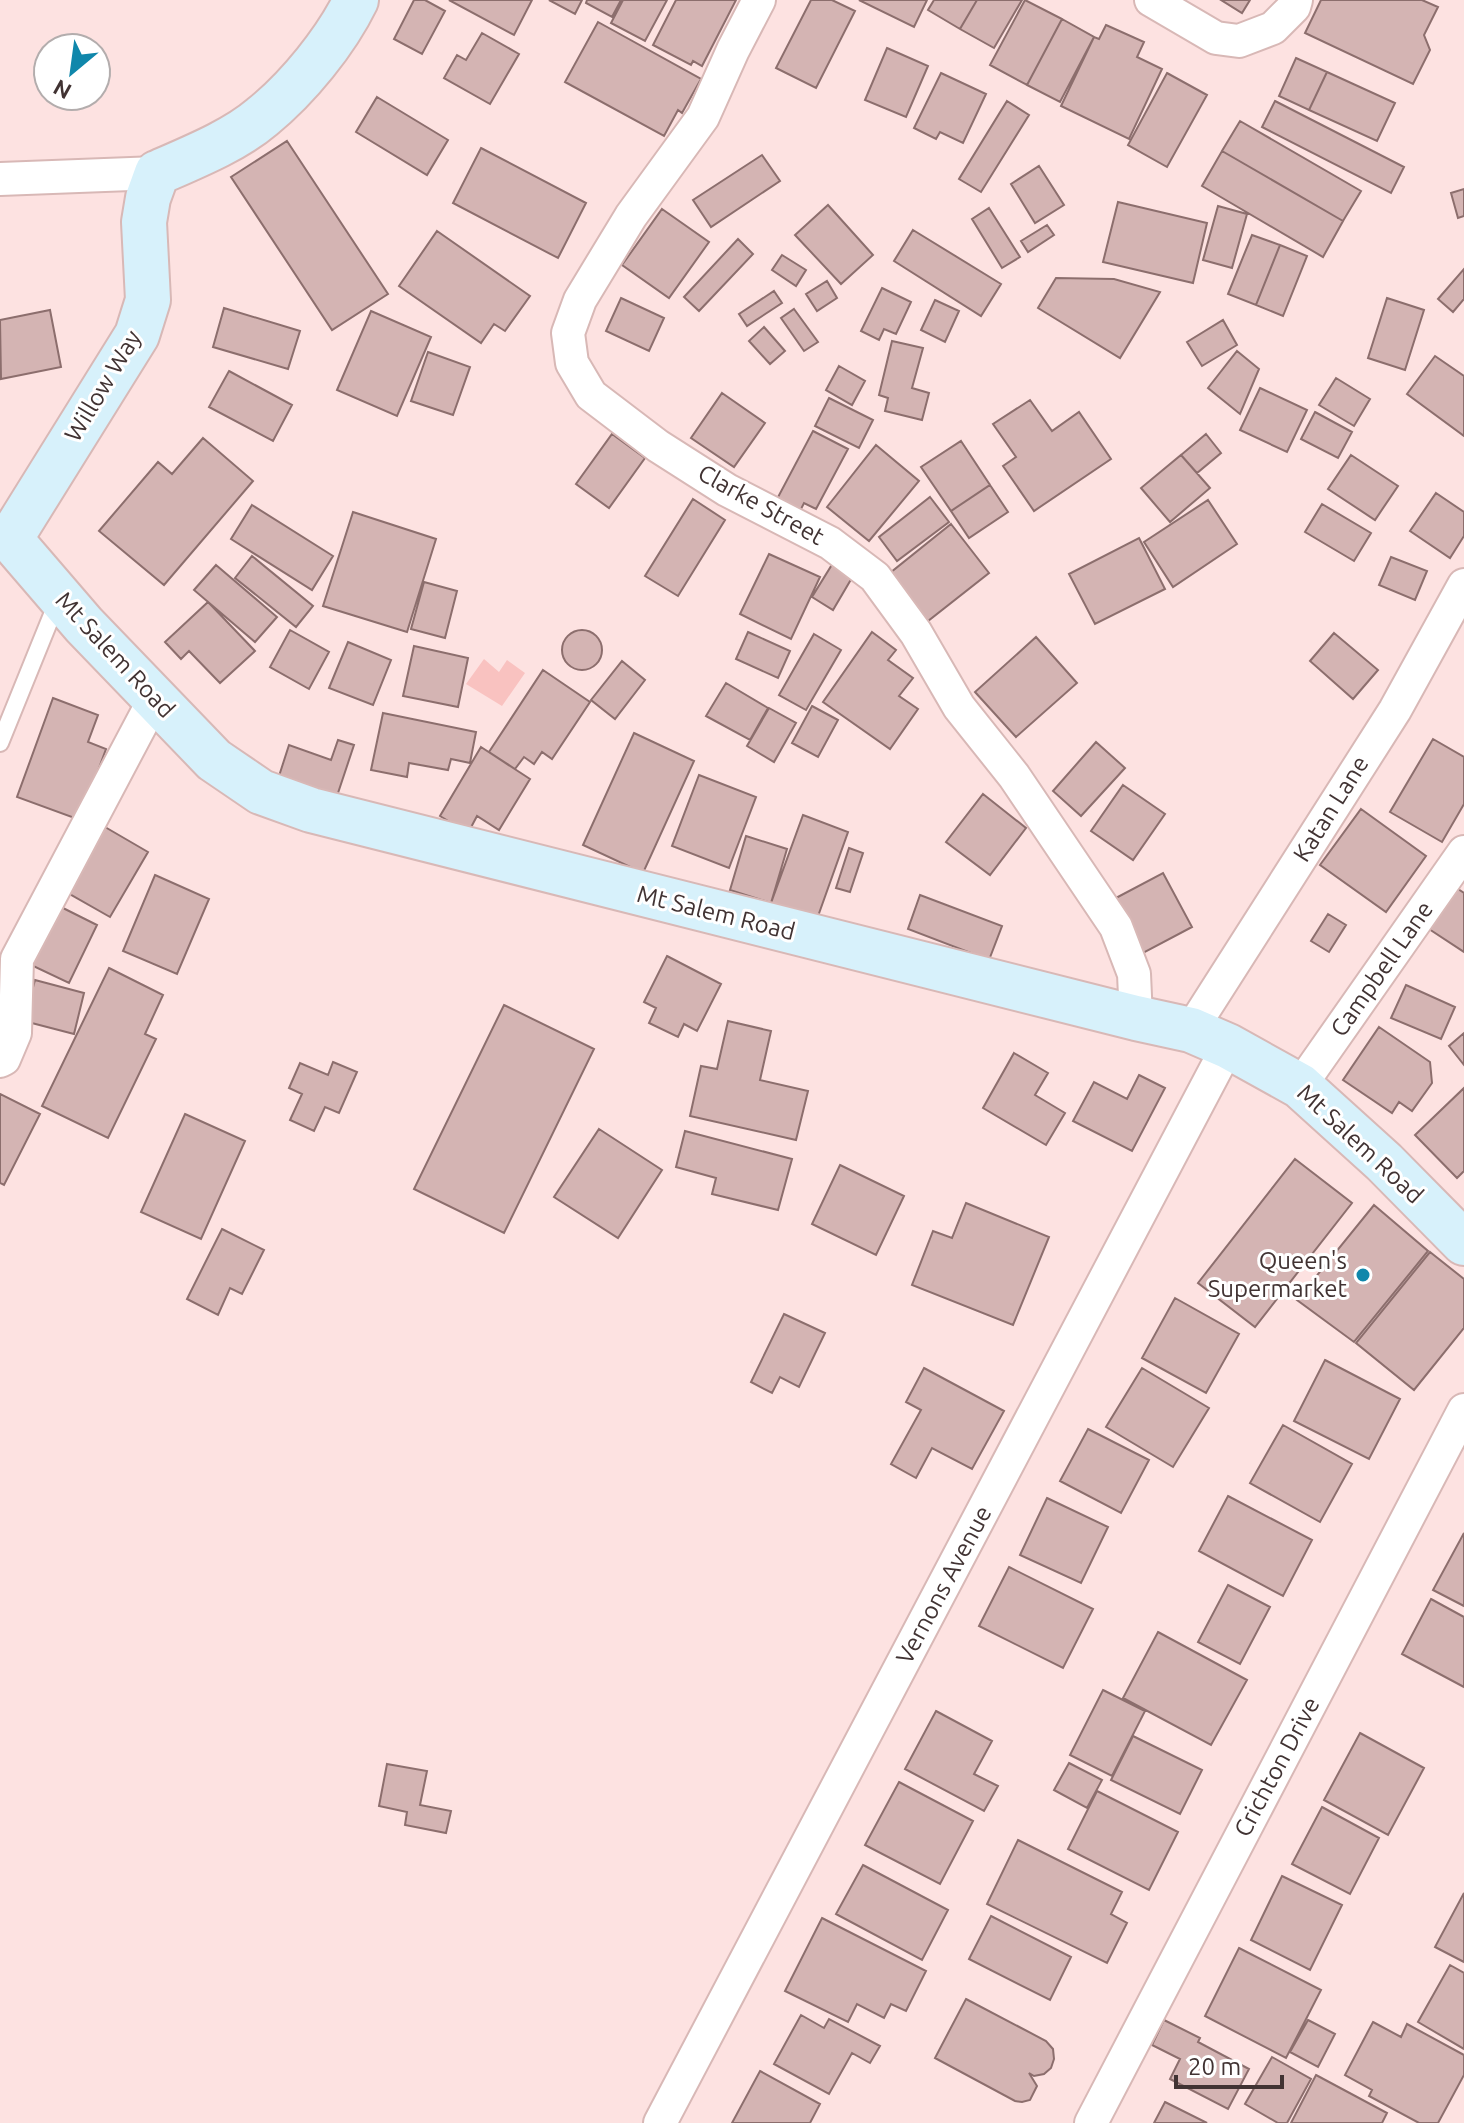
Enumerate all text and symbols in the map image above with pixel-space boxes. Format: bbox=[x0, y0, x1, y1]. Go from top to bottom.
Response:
north arrow bbox=[32, 32, 112, 112]
text: N bbox=[49, 75, 75, 105]
street label: Willow Way bbox=[59, 325, 147, 446]
street label: Clarke Street bbox=[693, 459, 829, 551]
street label: Mt Salem Road bbox=[50, 586, 180, 723]
street label: Katan Lane bbox=[1287, 751, 1374, 867]
street label: Mt Salem Road bbox=[634, 880, 798, 945]
street label: Campbell Lane bbox=[1325, 896, 1438, 1041]
street label: Mt Salem Road bbox=[1292, 1079, 1429, 1209]
place label: Queen's Supermarket bbox=[1208, 1247, 1348, 1302]
marker: Queen's Supermarket bbox=[1354, 1266, 1372, 1284]
street label: Vernons Avenue bbox=[891, 1501, 997, 1668]
street label: Crichton Drive bbox=[1229, 1692, 1325, 1841]
scale bar bbox=[1176, 2039, 1282, 2089]
text: 20 m bbox=[1188, 2053, 1241, 2080]

